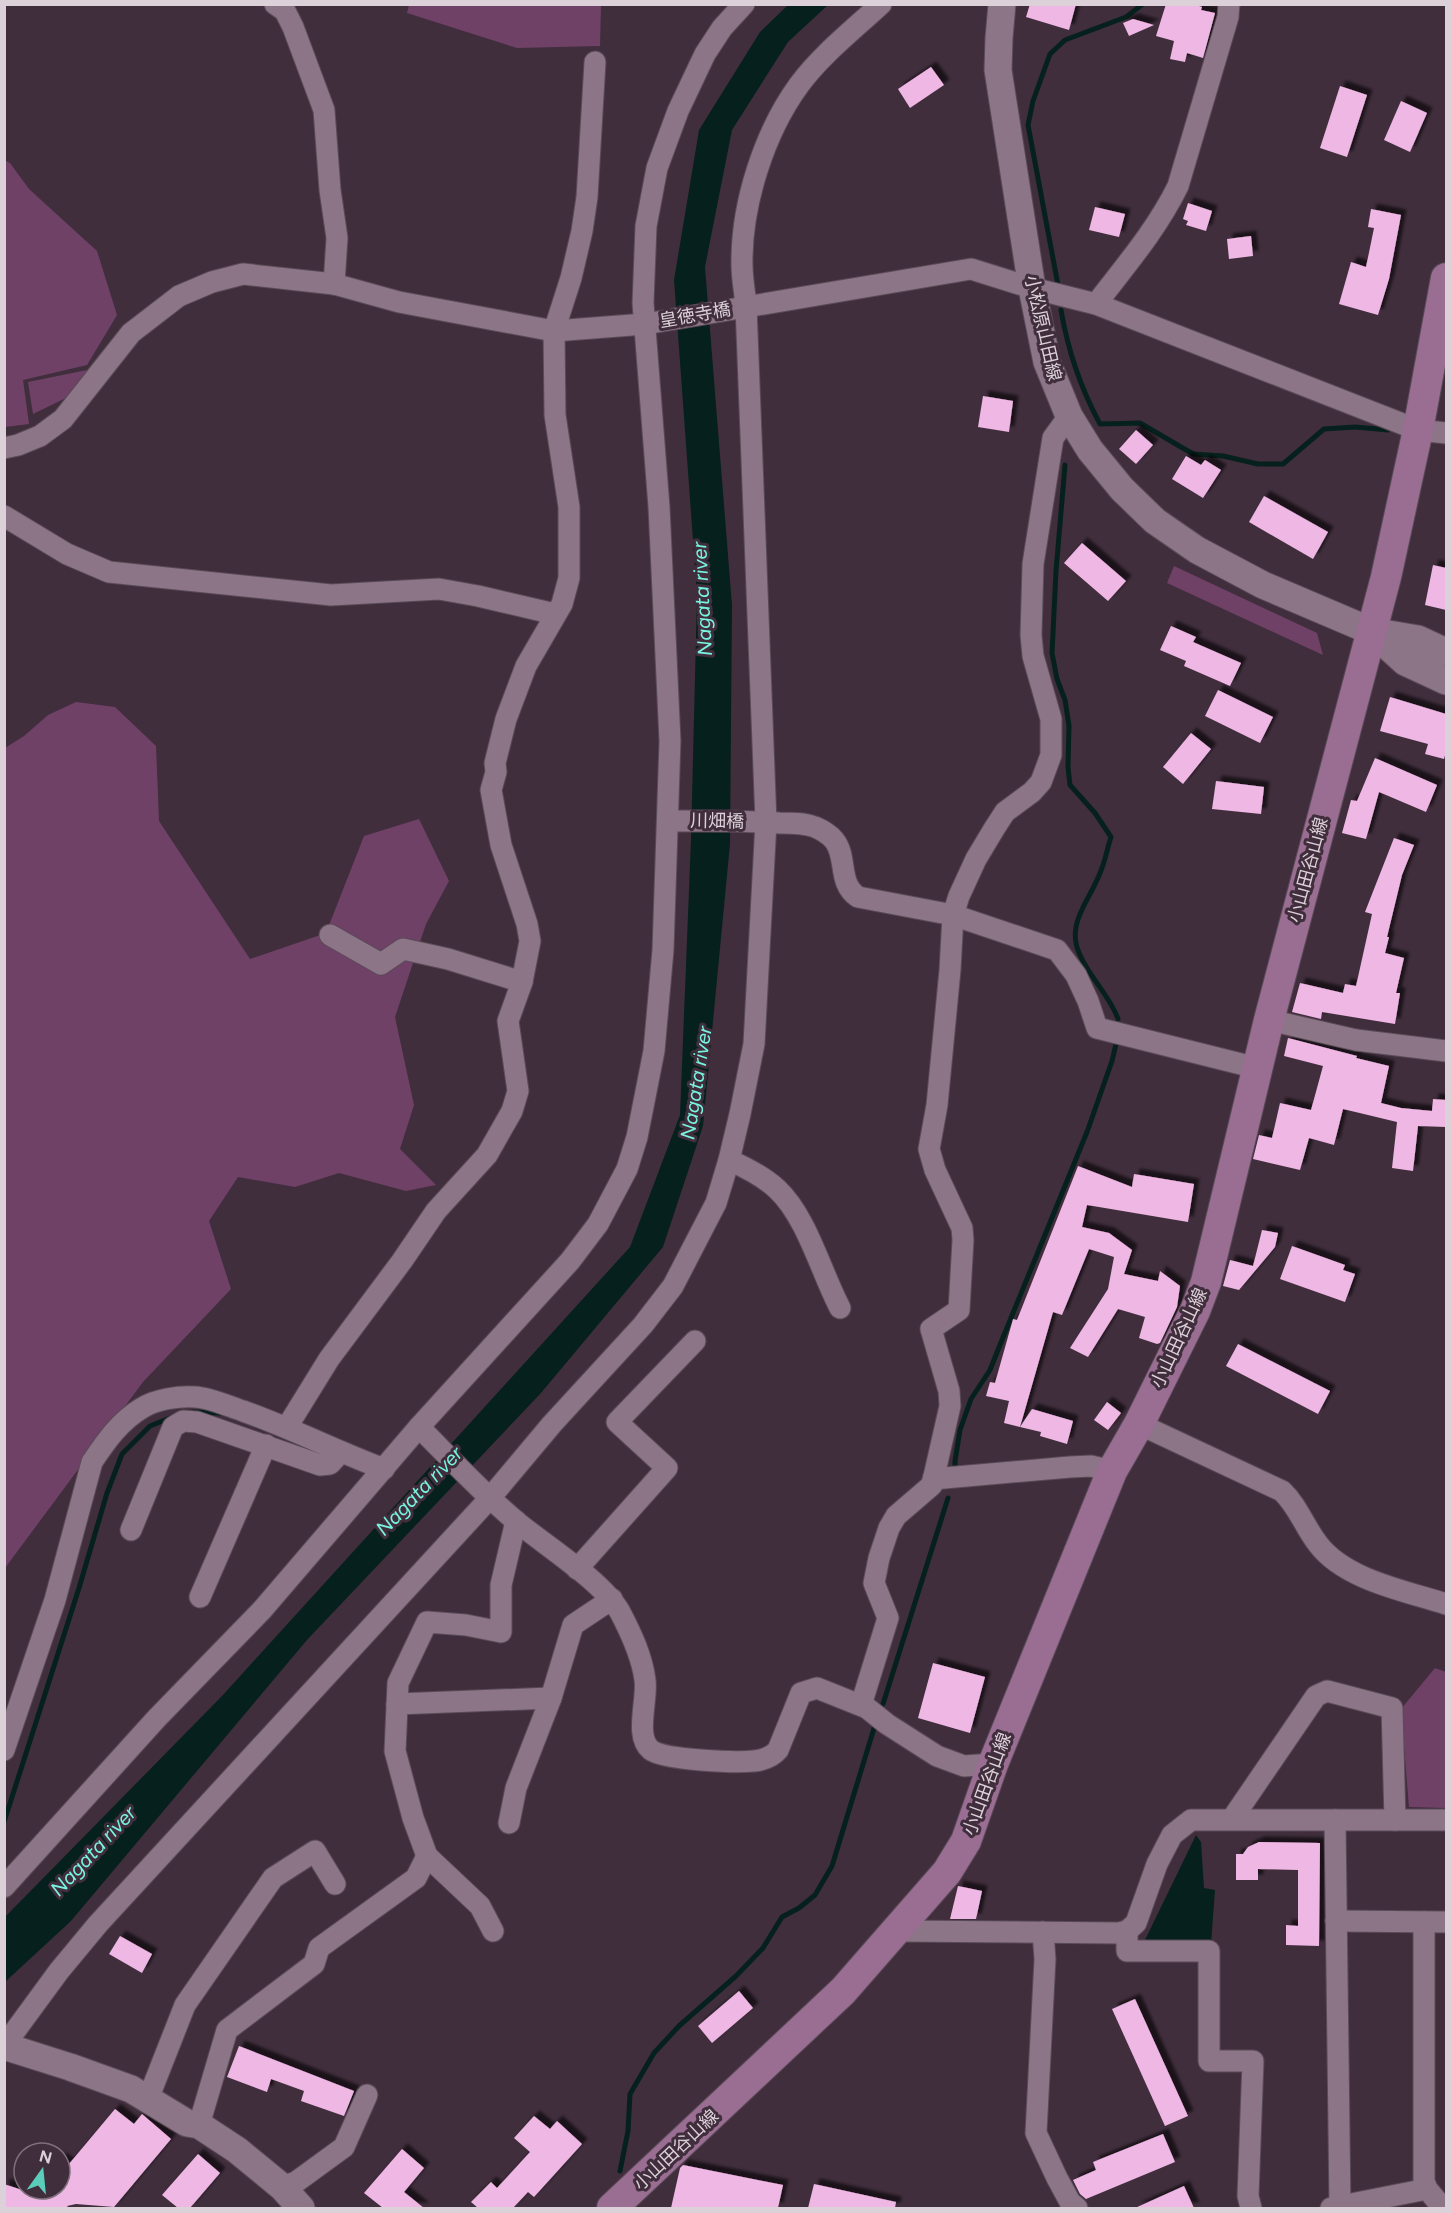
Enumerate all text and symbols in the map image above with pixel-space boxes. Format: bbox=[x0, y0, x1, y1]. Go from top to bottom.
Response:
street label: 小松原山田線 bbox=[1020, 273, 1066, 383]
street label: 皇徳寺橋 bbox=[658, 298, 732, 332]
water label: Nagata river bbox=[687, 540, 717, 657]
street label: 川畑橋 bbox=[690, 810, 744, 832]
street label: 小山田谷山線 bbox=[1283, 815, 1333, 925]
water label: Nagata river bbox=[675, 1023, 717, 1141]
street label: 小山田谷山線 bbox=[1146, 1284, 1212, 1392]
water label: Nagata river bbox=[371, 1441, 468, 1540]
street label: 小山田谷山線 bbox=[958, 1729, 1016, 1839]
water label: Nagata river bbox=[45, 1800, 142, 1901]
street label: 小山田谷山線 bbox=[629, 2105, 723, 2195]
north arrow bbox=[12, 2141, 72, 2201]
text: N bbox=[37, 2146, 54, 2168]

